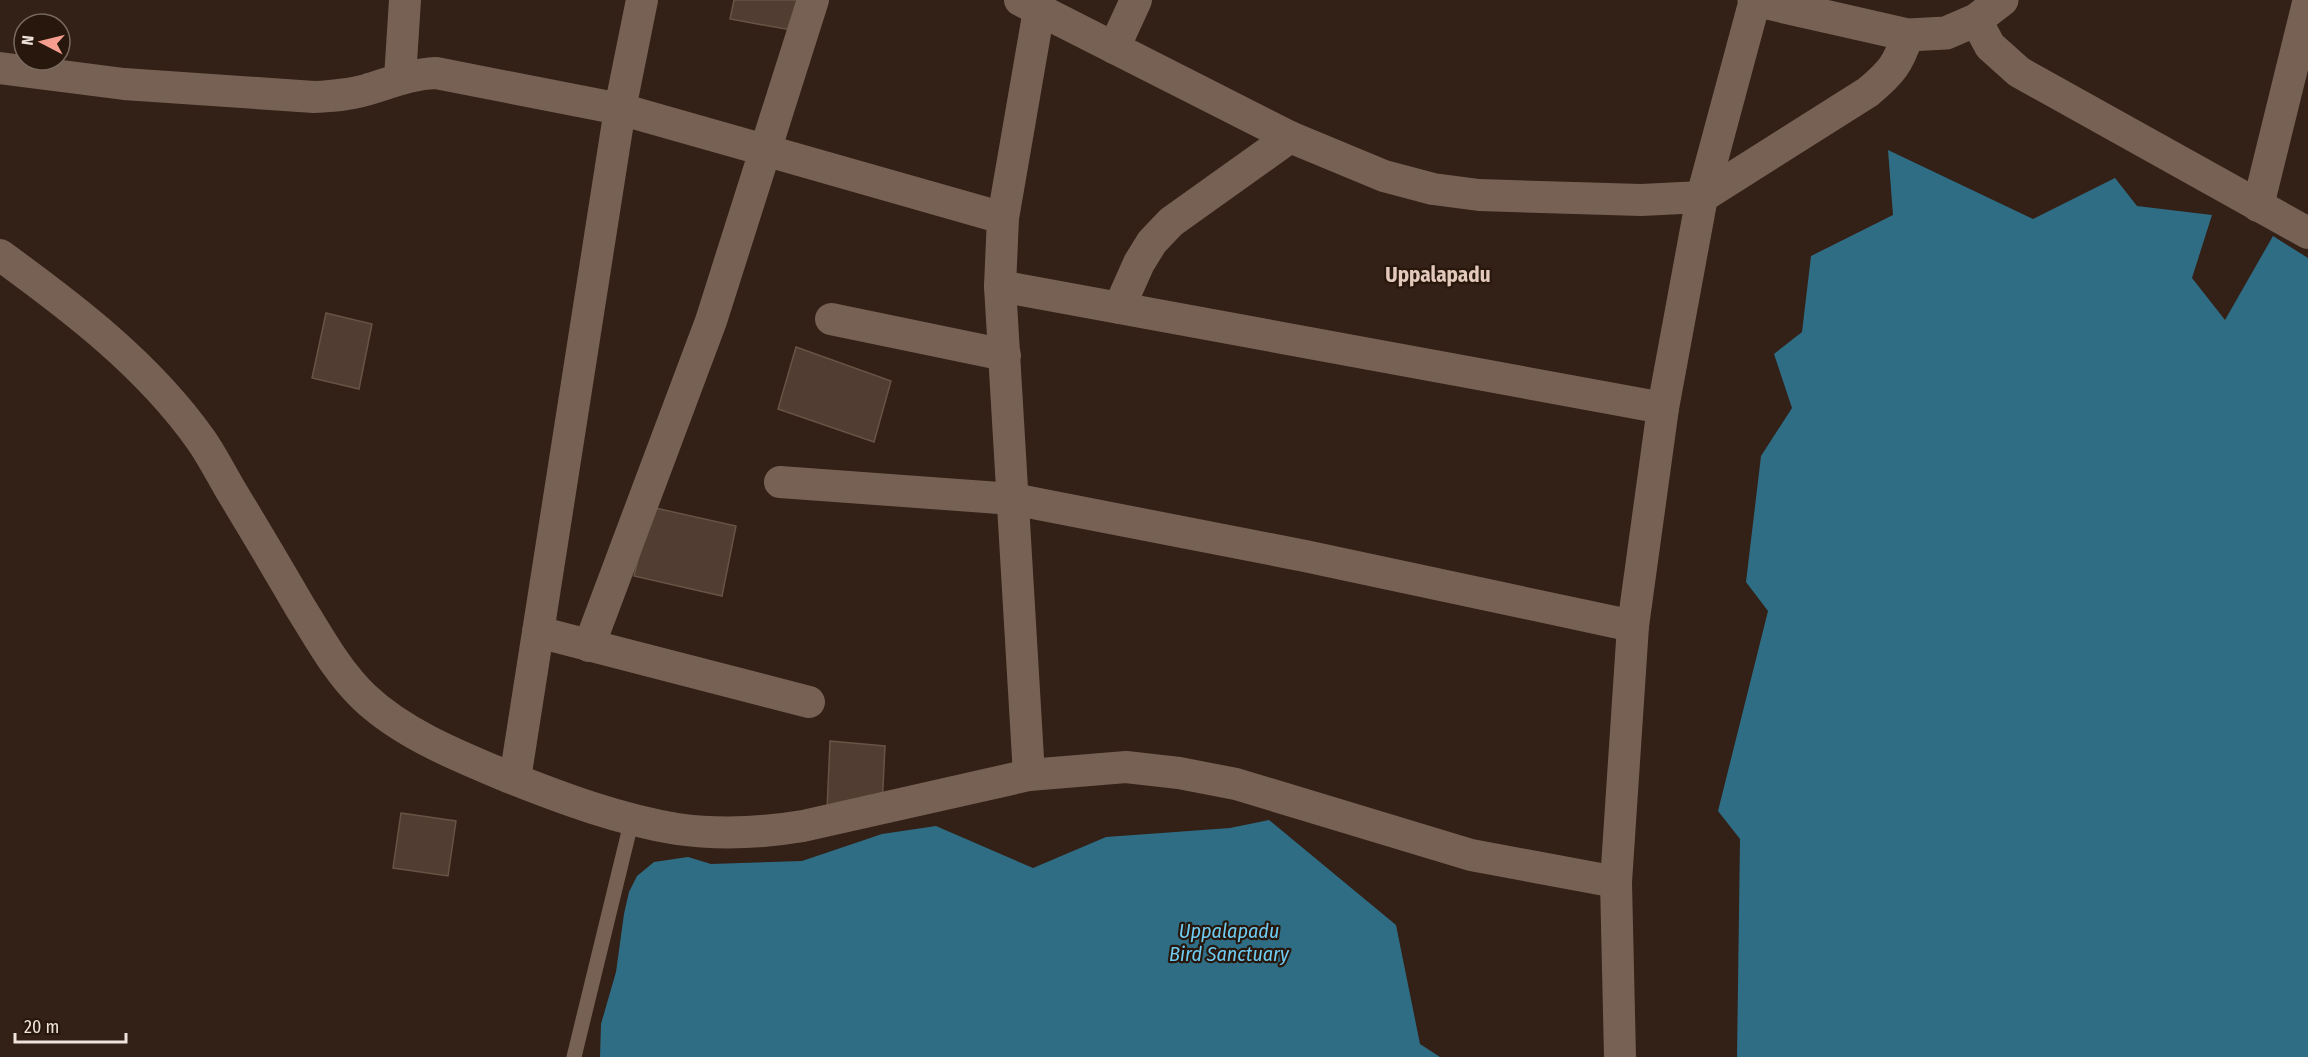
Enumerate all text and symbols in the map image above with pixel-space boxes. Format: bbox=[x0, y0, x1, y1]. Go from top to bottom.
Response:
north arrow bbox=[12, 12, 72, 72]
text: N bbox=[18, 34, 38, 46]
district label: Uppalapadu bbox=[1385, 262, 1491, 288]
water label: Uppalapadu Bird Sanctuary bbox=[1169, 919, 1290, 966]
scale bar bbox=[15, 1006, 126, 1044]
text: 20 m bbox=[24, 1016, 59, 1038]

